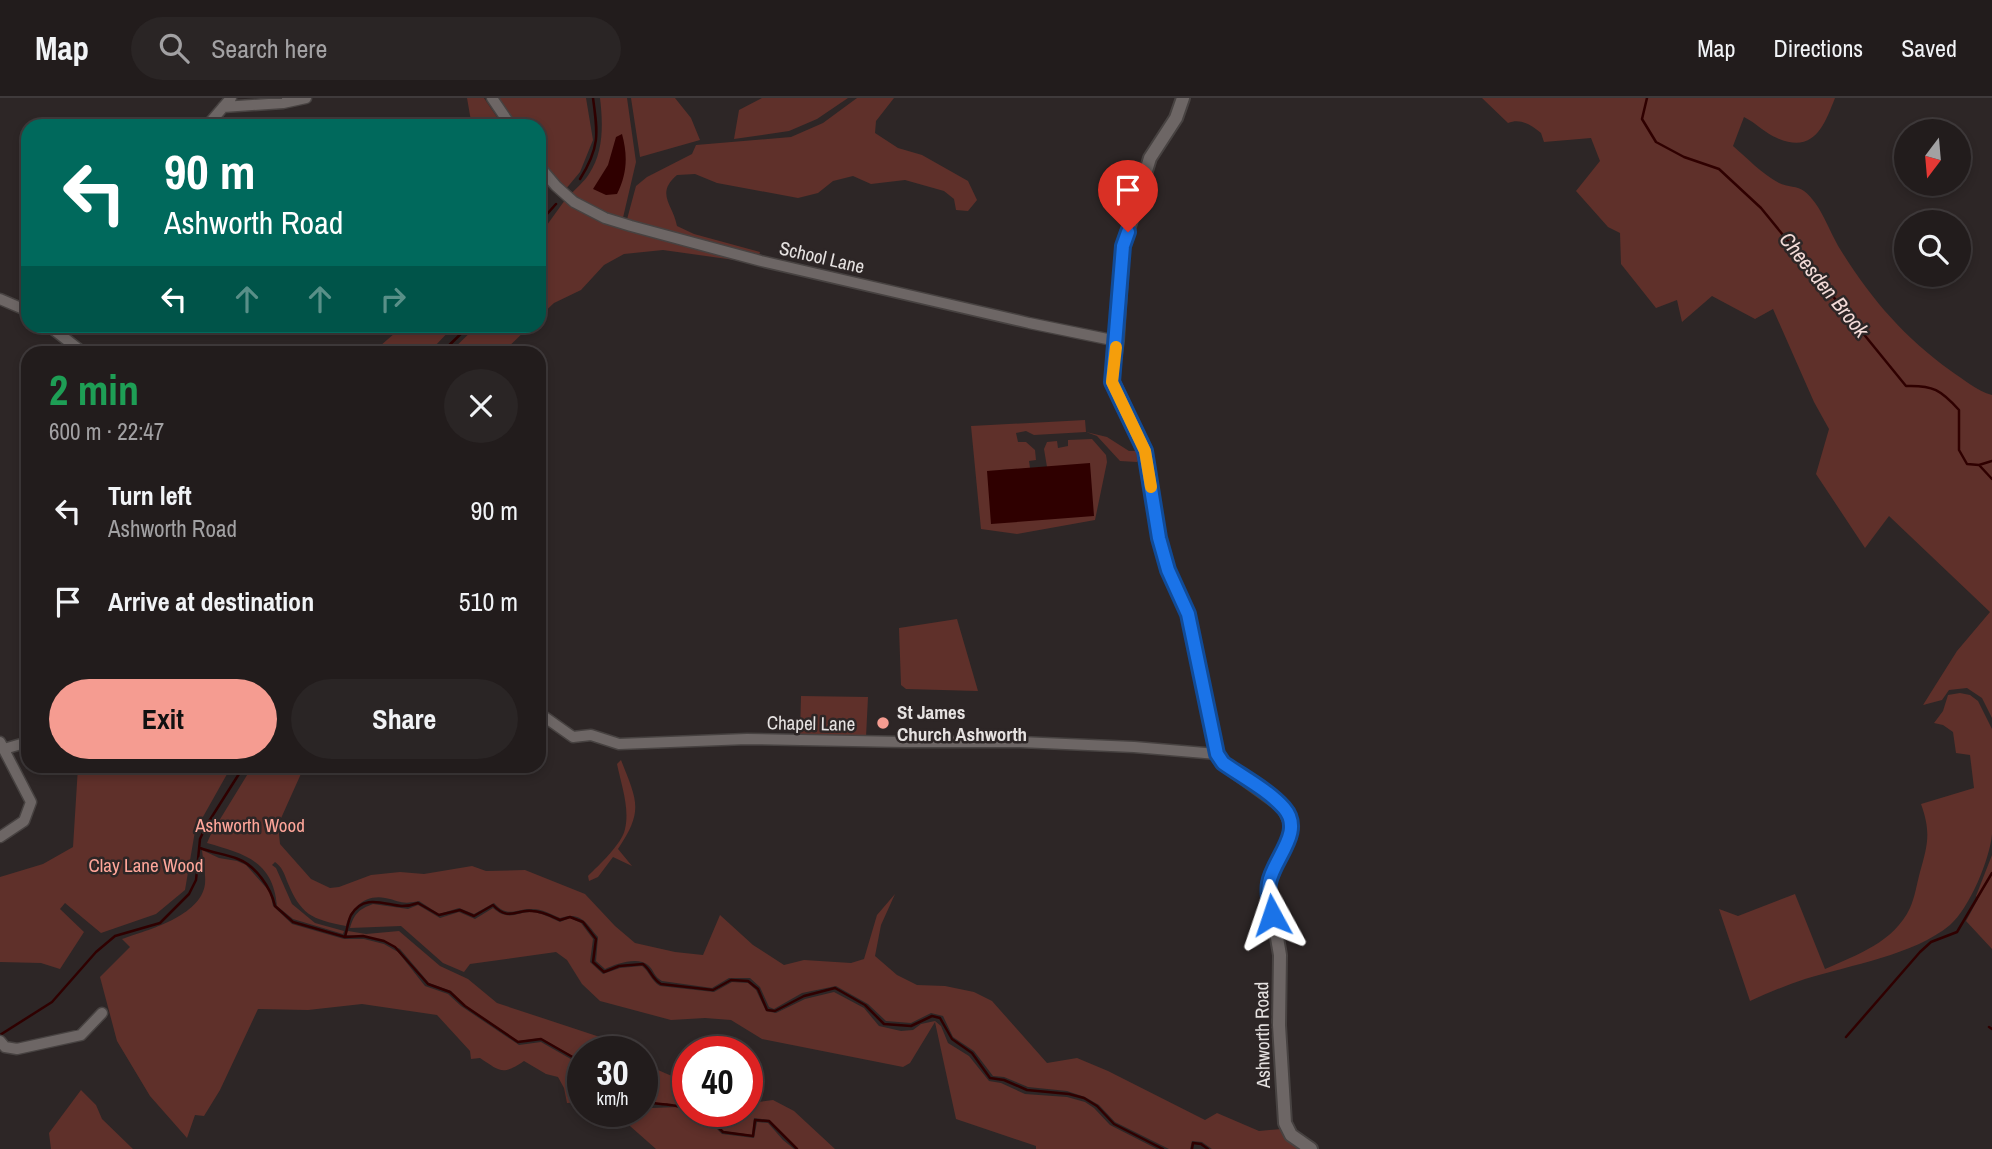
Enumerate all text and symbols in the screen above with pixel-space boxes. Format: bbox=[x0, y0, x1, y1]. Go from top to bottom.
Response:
search box bbox=[131, 17, 621, 80]
text: Map bbox=[35, 26, 89, 70]
icon: search bbox=[155, 29, 193, 67]
text: Search here bbox=[211, 31, 327, 66]
text: Map bbox=[1697, 32, 1735, 64]
text: Directions bbox=[1773, 32, 1863, 64]
text: Saved bbox=[1901, 32, 1957, 64]
north arrow bbox=[1894, 119, 1970, 196]
map controls bbox=[1894, 119, 1971, 287]
text: 90 m bbox=[164, 138, 256, 204]
icon: left bbox=[49, 147, 140, 238]
pin bbox=[1098, 160, 1158, 232]
icon: arrive bbox=[1109, 171, 1147, 209]
text: Ashworth Road bbox=[164, 201, 343, 244]
button: search bbox=[1894, 210, 1971, 287]
water label: Cheesden Brook bbox=[1773, 226, 1877, 345]
street label: School Lane bbox=[777, 235, 867, 279]
icon: left bbox=[155, 280, 193, 318]
icon: ahead bbox=[228, 280, 266, 318]
icon: ahead bbox=[301, 280, 339, 318]
icon: right bbox=[374, 280, 412, 318]
text: 2 min bbox=[49, 362, 139, 418]
button: close bbox=[444, 369, 518, 443]
text: 600 m · 22:47 bbox=[49, 416, 164, 447]
text: Turn left bbox=[108, 478, 192, 513]
icon: left bbox=[49, 492, 87, 530]
text: 90 m bbox=[471, 493, 518, 528]
text: Ashworth Road bbox=[108, 513, 237, 544]
icon: arrive bbox=[49, 583, 87, 621]
text: Arrive at destination bbox=[108, 584, 314, 619]
text: 510 m bbox=[459, 584, 518, 619]
button: Exit bbox=[49, 679, 277, 759]
button: Share bbox=[291, 679, 518, 759]
place label: St James Church Ashworth bbox=[897, 699, 1027, 747]
street label: Chapel Lane bbox=[767, 709, 855, 737]
marker: St James Church Ashworth bbox=[875, 715, 891, 731]
park label: Ashworth Wood bbox=[194, 812, 305, 838]
park label: Clay Lane Wood bbox=[89, 852, 203, 878]
position arrow bbox=[1235, 878, 1309, 952]
street label: Ashworth Road bbox=[1248, 982, 1276, 1089]
speed limit sign: 40 bbox=[672, 1036, 763, 1127]
text: 30 bbox=[597, 1049, 628, 1096]
text: km/h bbox=[597, 1086, 629, 1111]

